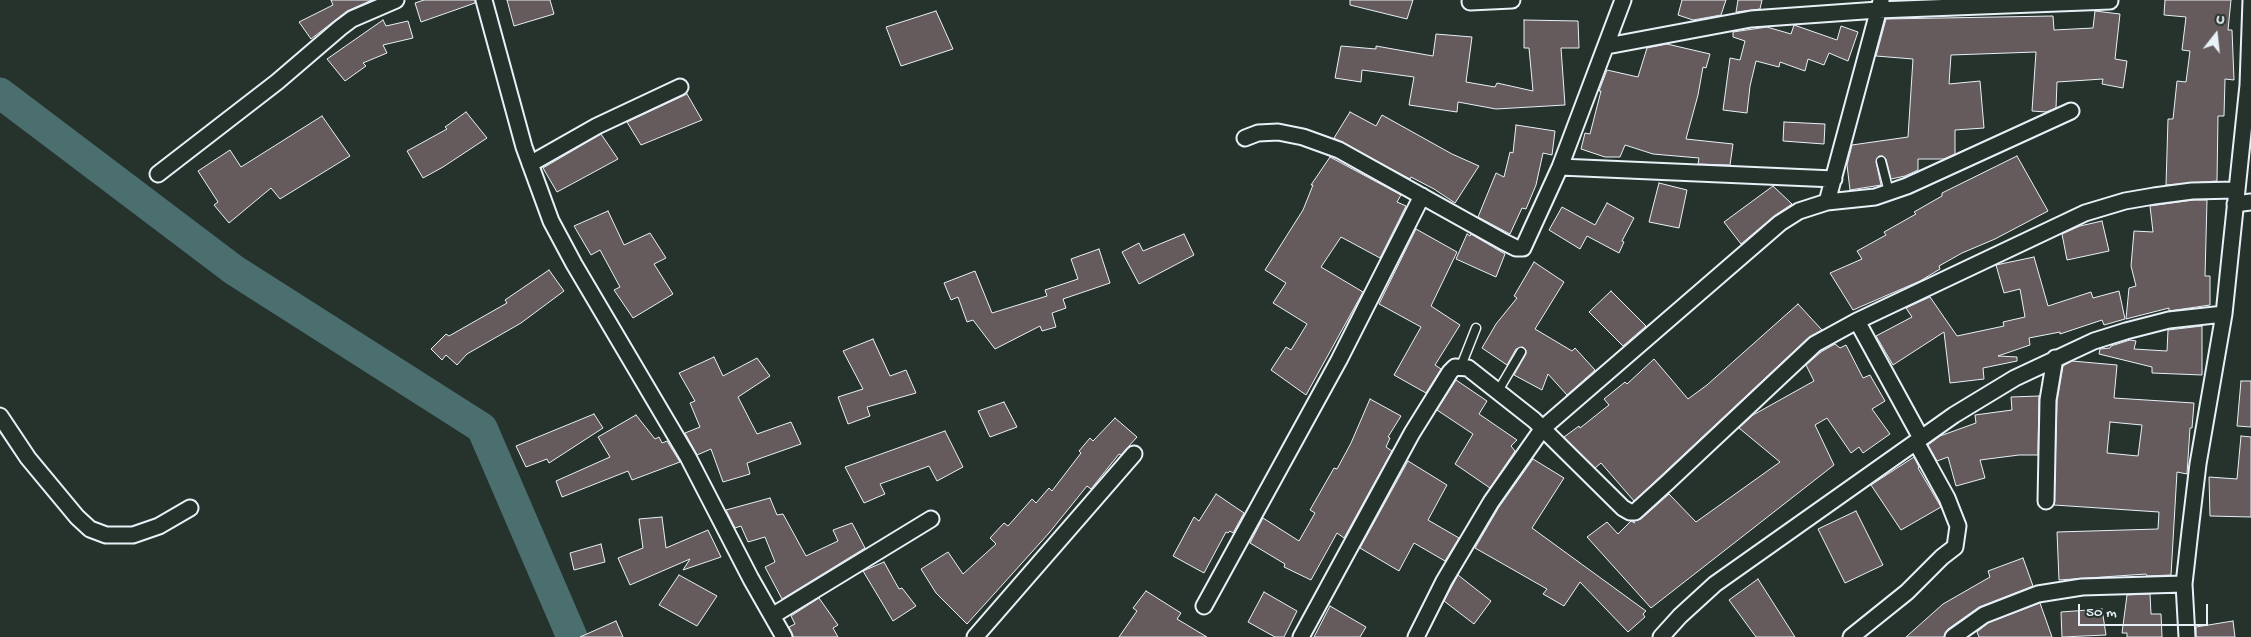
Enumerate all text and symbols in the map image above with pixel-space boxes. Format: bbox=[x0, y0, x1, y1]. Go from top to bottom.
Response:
north arrow bbox=[2191, 10, 2241, 60]
text: U bbox=[2214, 11, 2227, 29]
scale bar bbox=[2081, 594, 2211, 626]
text: 50 m bbox=[2086, 604, 2117, 622]

